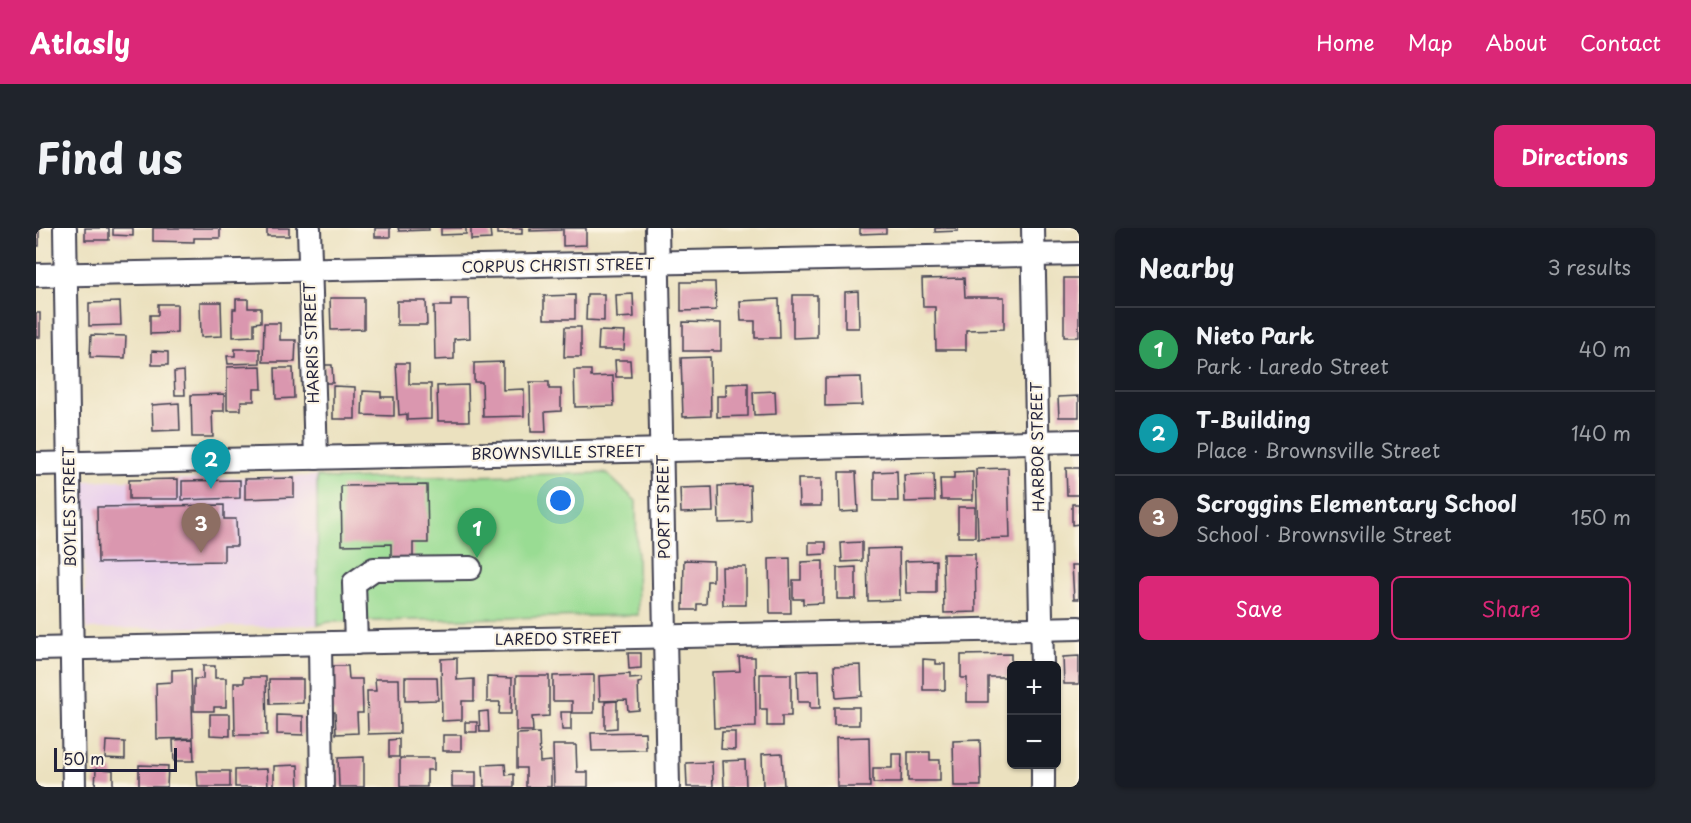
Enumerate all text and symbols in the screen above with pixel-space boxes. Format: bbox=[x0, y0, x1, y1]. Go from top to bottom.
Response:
text: Atlasly bbox=[30, 21, 130, 64]
text: Home bbox=[1316, 26, 1375, 58]
text: Map bbox=[1408, 26, 1453, 58]
text: About bbox=[1486, 26, 1547, 58]
text: Contact bbox=[1580, 26, 1661, 58]
text: Find us bbox=[36, 125, 183, 188]
button: Directions bbox=[1494, 125, 1655, 187]
text: Nearby bbox=[1139, 248, 1234, 287]
street label: CORPUS CHRISTI STREET bbox=[461, 251, 655, 278]
text: 3 results bbox=[1548, 252, 1631, 282]
street label: HARRIS STREET bbox=[297, 281, 324, 404]
text: Nieto Park bbox=[1196, 318, 1314, 351]
text: 1 bbox=[1154, 334, 1163, 364]
text: 40 m bbox=[1579, 334, 1631, 364]
text: Park · Laredo Street bbox=[1196, 351, 1389, 381]
street label: HARBOR STREET bbox=[1024, 381, 1049, 512]
text: T-Building bbox=[1196, 402, 1311, 435]
text: 2 bbox=[1151, 418, 1166, 448]
text: 140 m bbox=[1571, 418, 1631, 448]
text: Place · Brownsville Street bbox=[1196, 435, 1440, 465]
street label: BROWNSVILLE STREET bbox=[471, 438, 646, 465]
pin: 2 bbox=[192, 440, 231, 489]
street label: BOYLES STREET bbox=[56, 446, 81, 568]
street label: PORT STREET bbox=[650, 454, 675, 559]
your location bbox=[546, 486, 575, 515]
text: Scroggins Elementary School bbox=[1196, 486, 1517, 519]
text: 3 bbox=[1152, 502, 1165, 532]
text: 150 m bbox=[1571, 502, 1631, 532]
pin: 3 bbox=[182, 504, 220, 553]
pin: 1 bbox=[458, 508, 496, 558]
text: School · Brownsville Street bbox=[1196, 519, 1452, 549]
button: Save bbox=[1139, 576, 1379, 640]
button: Share bbox=[1391, 576, 1631, 640]
street label: LAREDO STREET bbox=[495, 625, 622, 650]
map controls bbox=[1007, 661, 1061, 769]
button: + bbox=[1007, 661, 1061, 715]
button: − bbox=[1007, 715, 1061, 769]
scale bar bbox=[54, 745, 177, 772]
text: 50 m bbox=[63, 746, 104, 770]

